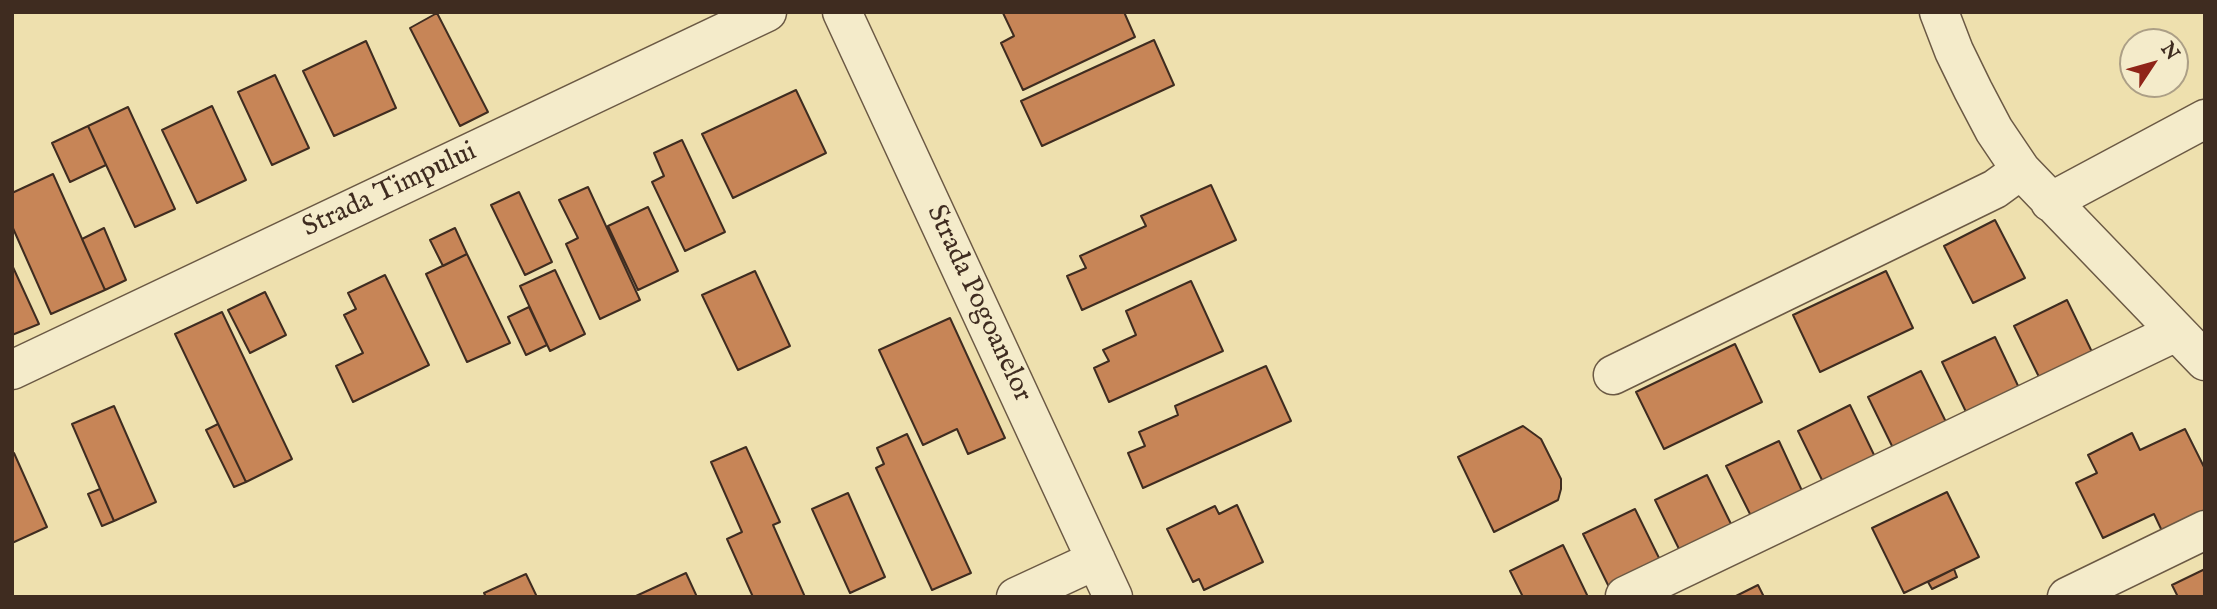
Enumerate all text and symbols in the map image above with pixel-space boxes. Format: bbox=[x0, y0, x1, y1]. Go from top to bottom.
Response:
north arrow bbox=[2119, 28, 2189, 98]
text: N bbox=[2155, 38, 2184, 66]
street label: Strada Timpului bbox=[298, 136, 482, 246]
street label: Strada Pogoanelor bbox=[918, 200, 1038, 408]

